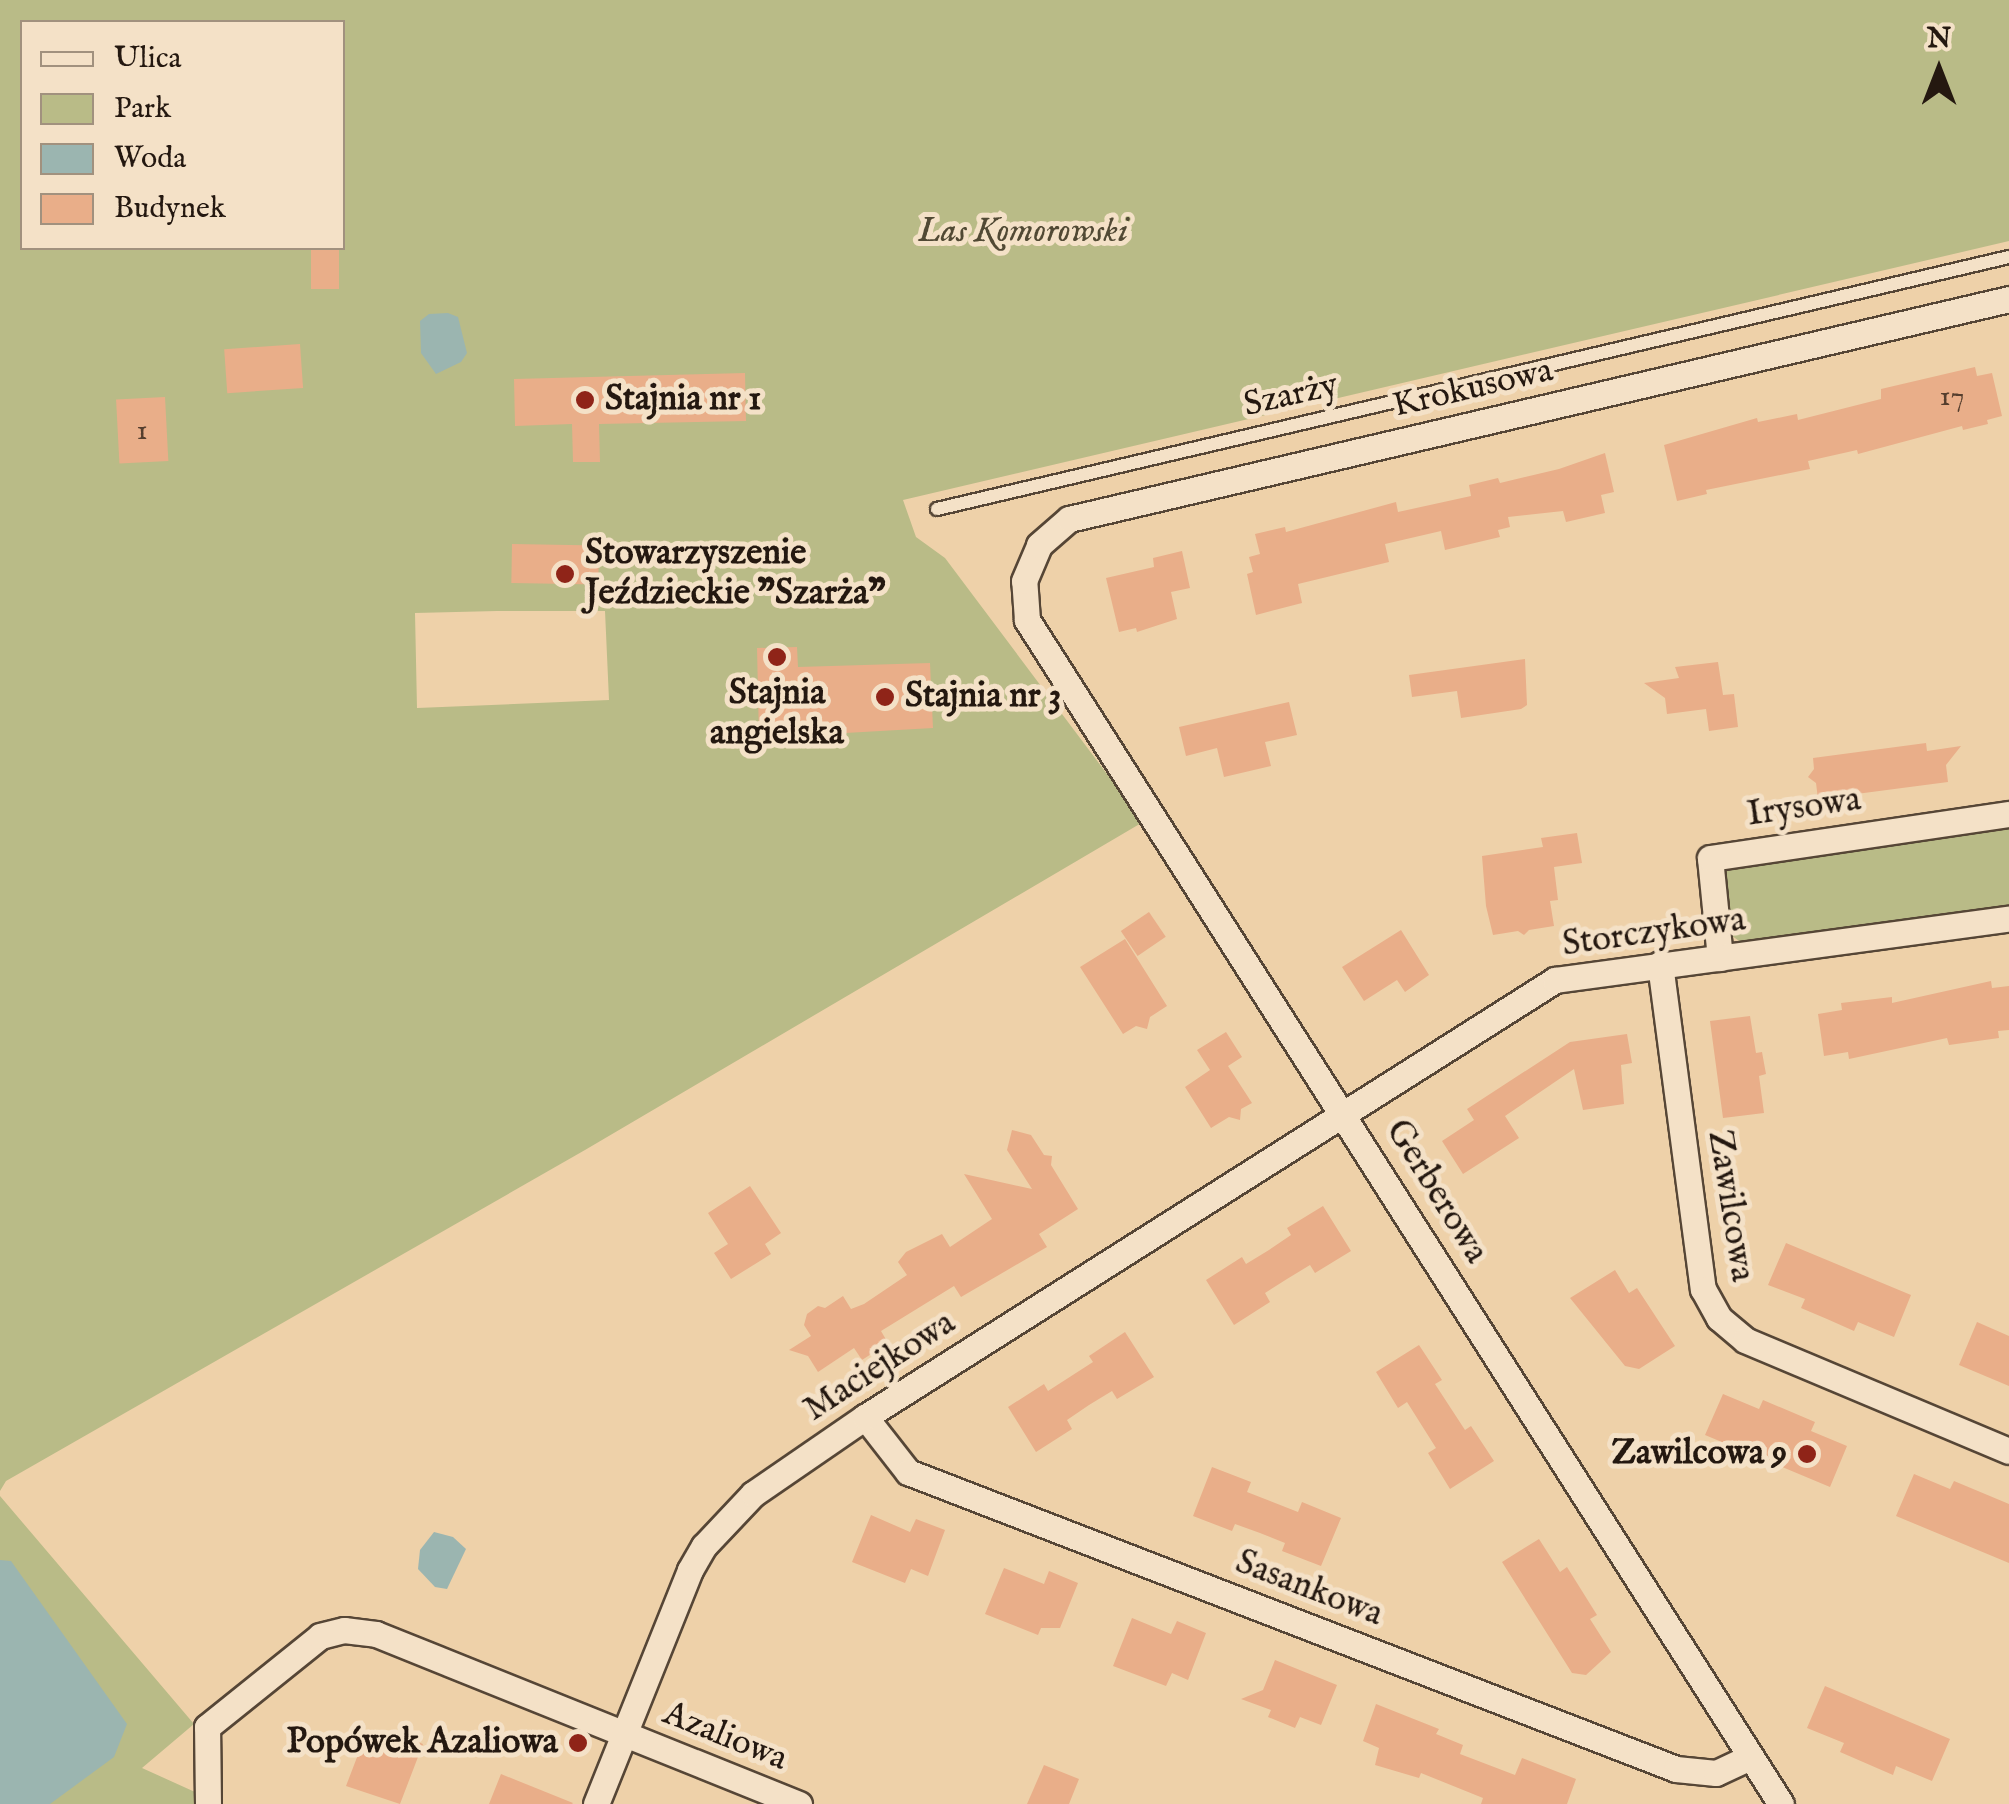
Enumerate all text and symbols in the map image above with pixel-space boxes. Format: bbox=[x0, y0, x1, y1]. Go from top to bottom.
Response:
legend bbox=[20, 20, 345, 250]
north arrow bbox=[1889, 20, 1989, 120]
text: N bbox=[1927, 22, 1951, 57]
text: Ulica bbox=[114, 40, 182, 78]
text: Park bbox=[114, 90, 171, 128]
text: Woda bbox=[114, 140, 186, 178]
text: Budynek bbox=[114, 190, 226, 228]
park label: Las Komorowski bbox=[918, 211, 1128, 253]
street label: Krokusowa bbox=[1389, 350, 1557, 428]
street label: Szarży bbox=[1240, 365, 1342, 427]
place label: Stajnia nr 1 bbox=[605, 379, 761, 421]
house number: 17 bbox=[1939, 379, 1965, 415]
marker: Stajnia nr 1 bbox=[574, 389, 596, 411]
house number: 1 bbox=[136, 413, 148, 449]
place label: Stowarzyszenie Jeździeckie "Szarża" bbox=[585, 533, 886, 615]
marker: Stowarzyszenie Jeździeckie "Szarża" bbox=[554, 563, 576, 585]
marker: Stajnia angielska bbox=[766, 646, 788, 668]
place label: Stajnia angielska bbox=[710, 673, 844, 755]
place label: Stajnia nr 3 bbox=[905, 676, 1061, 718]
marker: Stajnia nr 3 bbox=[874, 686, 896, 708]
street label: Irysowa bbox=[1745, 779, 1863, 837]
street label: Storczykowa bbox=[1560, 899, 1748, 967]
street label: Gerberowa bbox=[1376, 1113, 1496, 1271]
street label: Zawilcowa bbox=[1697, 1127, 1763, 1285]
street label: Maciejkowa bbox=[797, 1303, 963, 1431]
place label: Zawilcowa 9 bbox=[1611, 1433, 1787, 1475]
marker: Zawilcowa 9 bbox=[1796, 1443, 1818, 1465]
street label: Sasankowa bbox=[1230, 1542, 1388, 1636]
street label: Azaliowa bbox=[657, 1693, 793, 1781]
place label: Popówek Azaliowa bbox=[286, 1722, 558, 1764]
marker: Popówek Azaliowa bbox=[567, 1732, 589, 1754]

